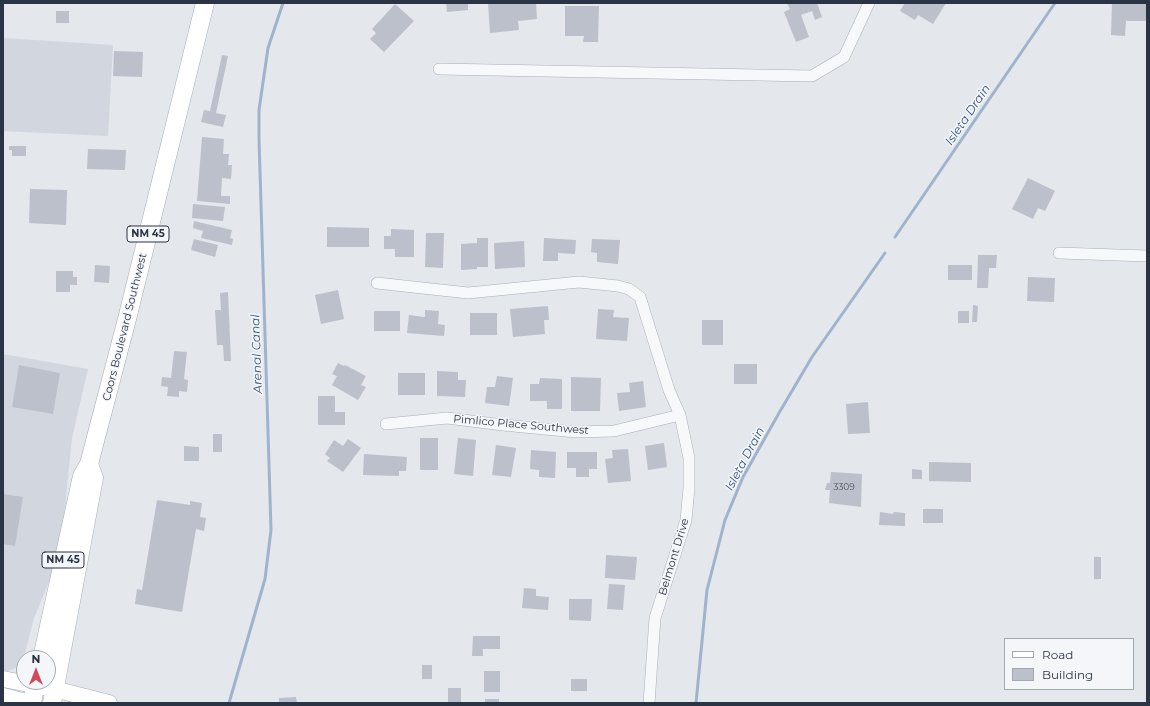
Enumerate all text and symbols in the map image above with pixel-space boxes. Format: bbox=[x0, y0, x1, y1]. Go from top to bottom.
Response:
water label: Isleta Drain bbox=[942, 82, 994, 148]
road number: NM 45 bbox=[127, 226, 169, 242]
street label: Coors Boulevard Southwest bbox=[100, 252, 150, 402]
water label: Arenal Canal bbox=[248, 314, 266, 394]
street label: Pimlico Place Southwest bbox=[453, 412, 589, 438]
water label: Isleta Drain bbox=[722, 425, 768, 493]
house number: 3309 bbox=[833, 482, 855, 492]
street label: Belmont Drive bbox=[656, 517, 692, 597]
road number: NM 45 bbox=[42, 552, 84, 568]
legend bbox=[1004, 638, 1134, 690]
text: Road bbox=[1042, 647, 1073, 662]
north arrow bbox=[16, 650, 56, 690]
text: N bbox=[32, 652, 40, 666]
text: Building bbox=[1042, 667, 1093, 682]

